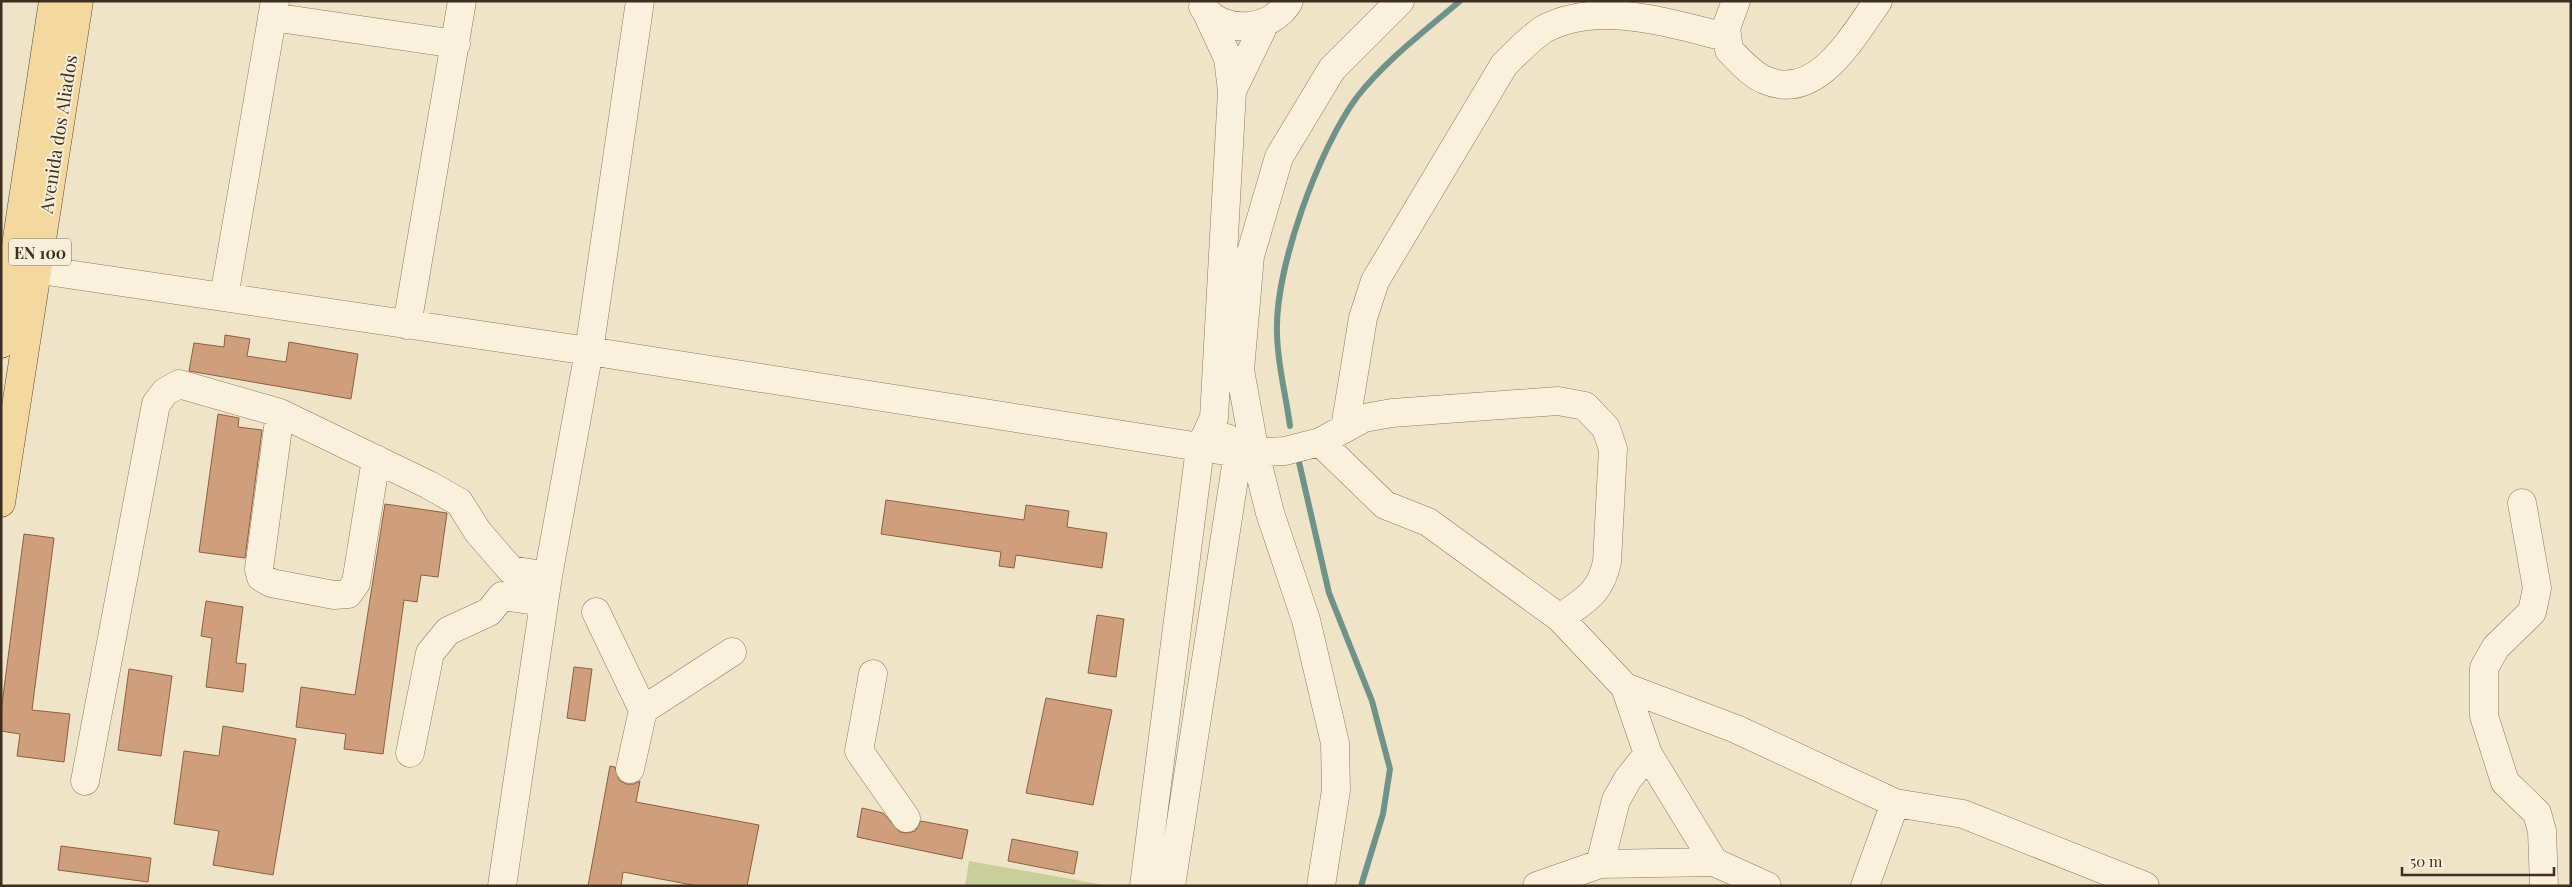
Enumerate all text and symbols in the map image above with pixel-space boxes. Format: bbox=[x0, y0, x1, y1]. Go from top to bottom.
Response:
street label: Avenida dos Aliados bbox=[33, 53, 82, 216]
road number: EN 100 bbox=[9, 238, 71, 266]
scale bar bbox=[2402, 844, 2554, 876]
text: 50 m bbox=[2410, 851, 2443, 871]

